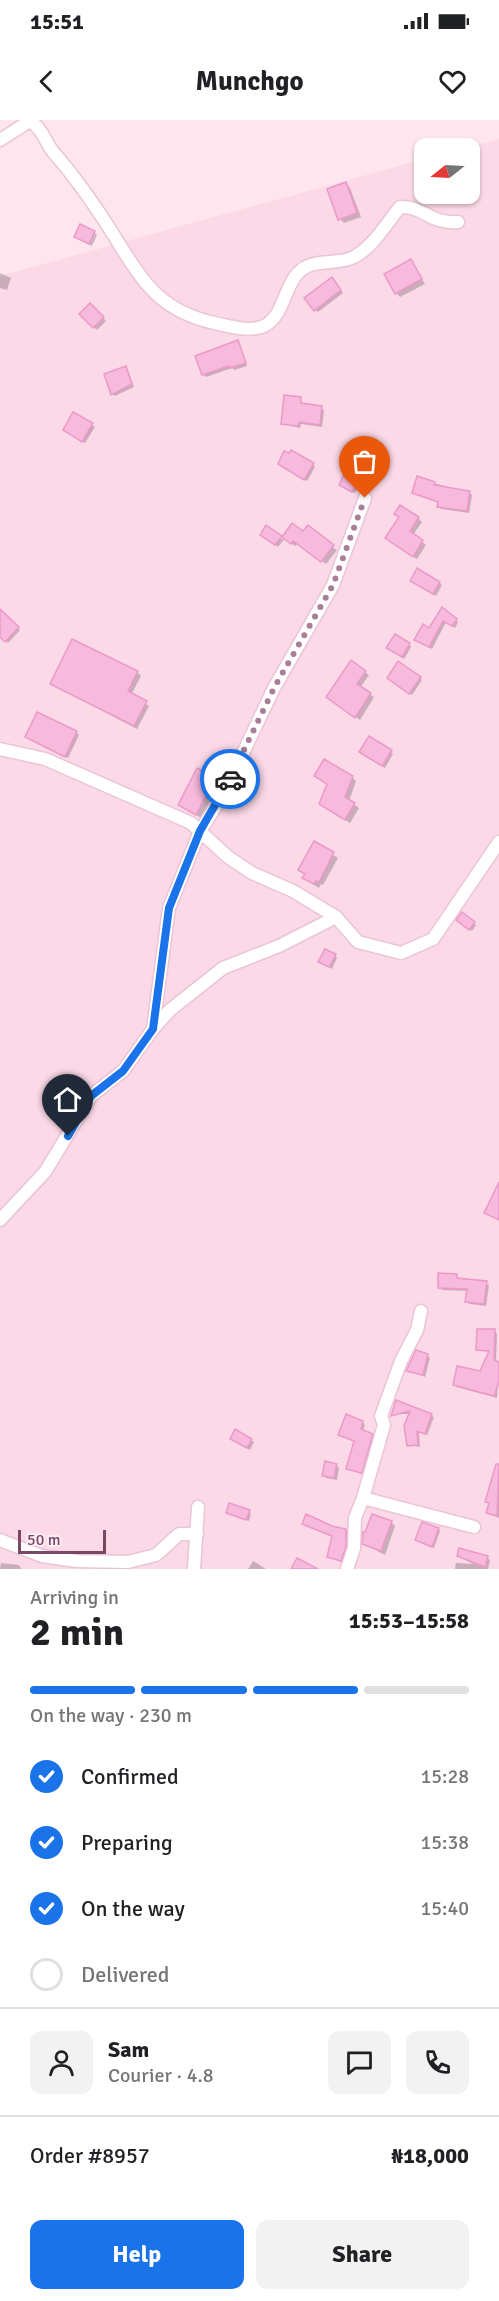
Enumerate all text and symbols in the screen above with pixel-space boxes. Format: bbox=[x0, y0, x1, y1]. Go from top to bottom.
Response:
text: 15:51 bbox=[30, 8, 84, 35]
icon: back bbox=[30, 65, 63, 98]
text: Munchgo bbox=[195, 65, 304, 98]
icon: heart bbox=[436, 65, 469, 98]
north arrow bbox=[414, 138, 480, 204]
map controls bbox=[414, 138, 480, 204]
pin bbox=[339, 436, 390, 498]
icon: bag bbox=[348, 445, 381, 478]
courier bbox=[200, 749, 260, 809]
icon: car bbox=[214, 763, 247, 796]
pin bbox=[42, 1074, 93, 1136]
icon: home bbox=[51, 1083, 84, 1116]
scale bar bbox=[18, 1527, 106, 1554]
text: 50 m bbox=[27, 1530, 61, 1550]
text: Arriving in bbox=[30, 1585, 119, 1610]
text: 15:53–15:58 bbox=[349, 1607, 469, 1634]
text: 2 min bbox=[30, 1608, 124, 1656]
text: On the way · 230 m bbox=[30, 1703, 192, 1728]
icon: check bbox=[30, 1760, 63, 1793]
text: Confirmed bbox=[81, 1763, 179, 1790]
text: 15:28 bbox=[420, 1764, 469, 1789]
icon: check bbox=[30, 1826, 63, 1859]
text: Preparing bbox=[81, 1829, 173, 1856]
text: 15:38 bbox=[420, 1830, 469, 1855]
icon: check bbox=[30, 1892, 63, 1925]
text: On the way bbox=[81, 1895, 185, 1922]
text: 15:40 bbox=[420, 1896, 469, 1921]
text: Delivered bbox=[81, 1961, 169, 1988]
button: person bbox=[30, 2031, 93, 2094]
button: chat bbox=[328, 2031, 391, 2094]
button: phone bbox=[406, 2031, 469, 2094]
text: Sam bbox=[108, 2036, 149, 2063]
text: Courier · 4.8 bbox=[108, 2063, 214, 2088]
text: Order #8957 bbox=[30, 2142, 150, 2169]
text: ₦18,000 bbox=[391, 2142, 469, 2169]
button: Help bbox=[30, 2220, 244, 2289]
button: Share bbox=[256, 2220, 469, 2289]

